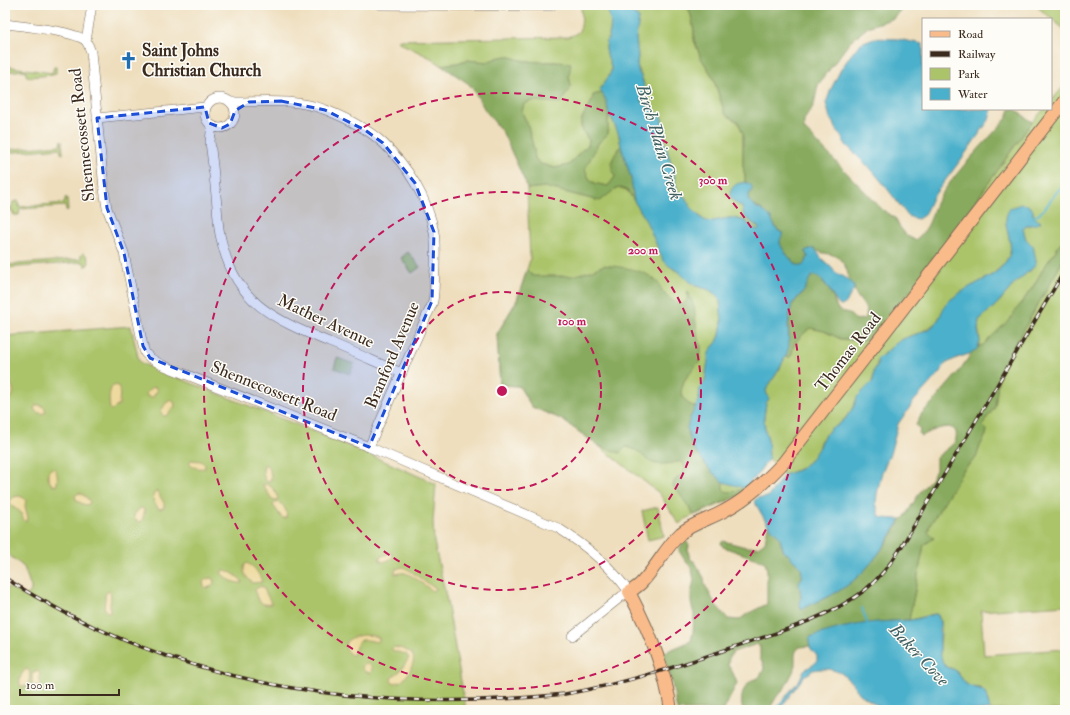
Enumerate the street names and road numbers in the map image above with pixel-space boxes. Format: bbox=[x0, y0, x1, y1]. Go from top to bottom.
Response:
street label: Shennecossett Road bbox=[64, 67, 99, 203]
street label: Mather Avenue bbox=[274, 290, 378, 352]
street label: Branford Avenue bbox=[360, 298, 424, 412]
street label: Thomas Road bbox=[811, 308, 886, 396]
street label: Shennecossett Road bbox=[208, 356, 341, 426]

